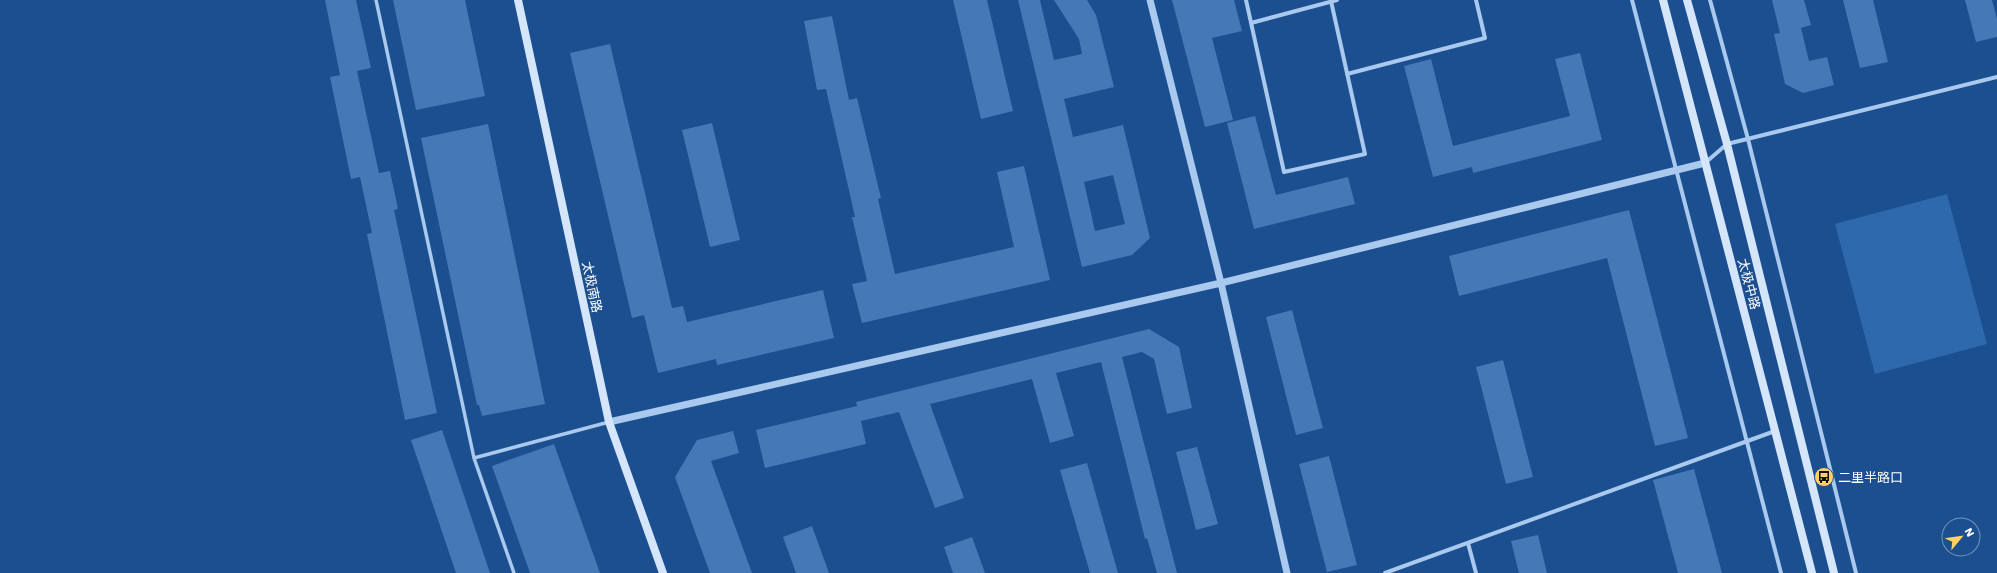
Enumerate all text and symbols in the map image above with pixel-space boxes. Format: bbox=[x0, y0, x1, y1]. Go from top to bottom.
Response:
street label: 太极中路 bbox=[1735, 257, 1763, 311]
street label: 太极南路 bbox=[579, 260, 605, 314]
bus stop icon: 二里半路口 bbox=[1813, 466, 1835, 488]
place label: 二里半路口 bbox=[1838, 470, 1903, 485]
north arrow bbox=[1941, 517, 1981, 557]
text: N bbox=[1962, 526, 1977, 539]

